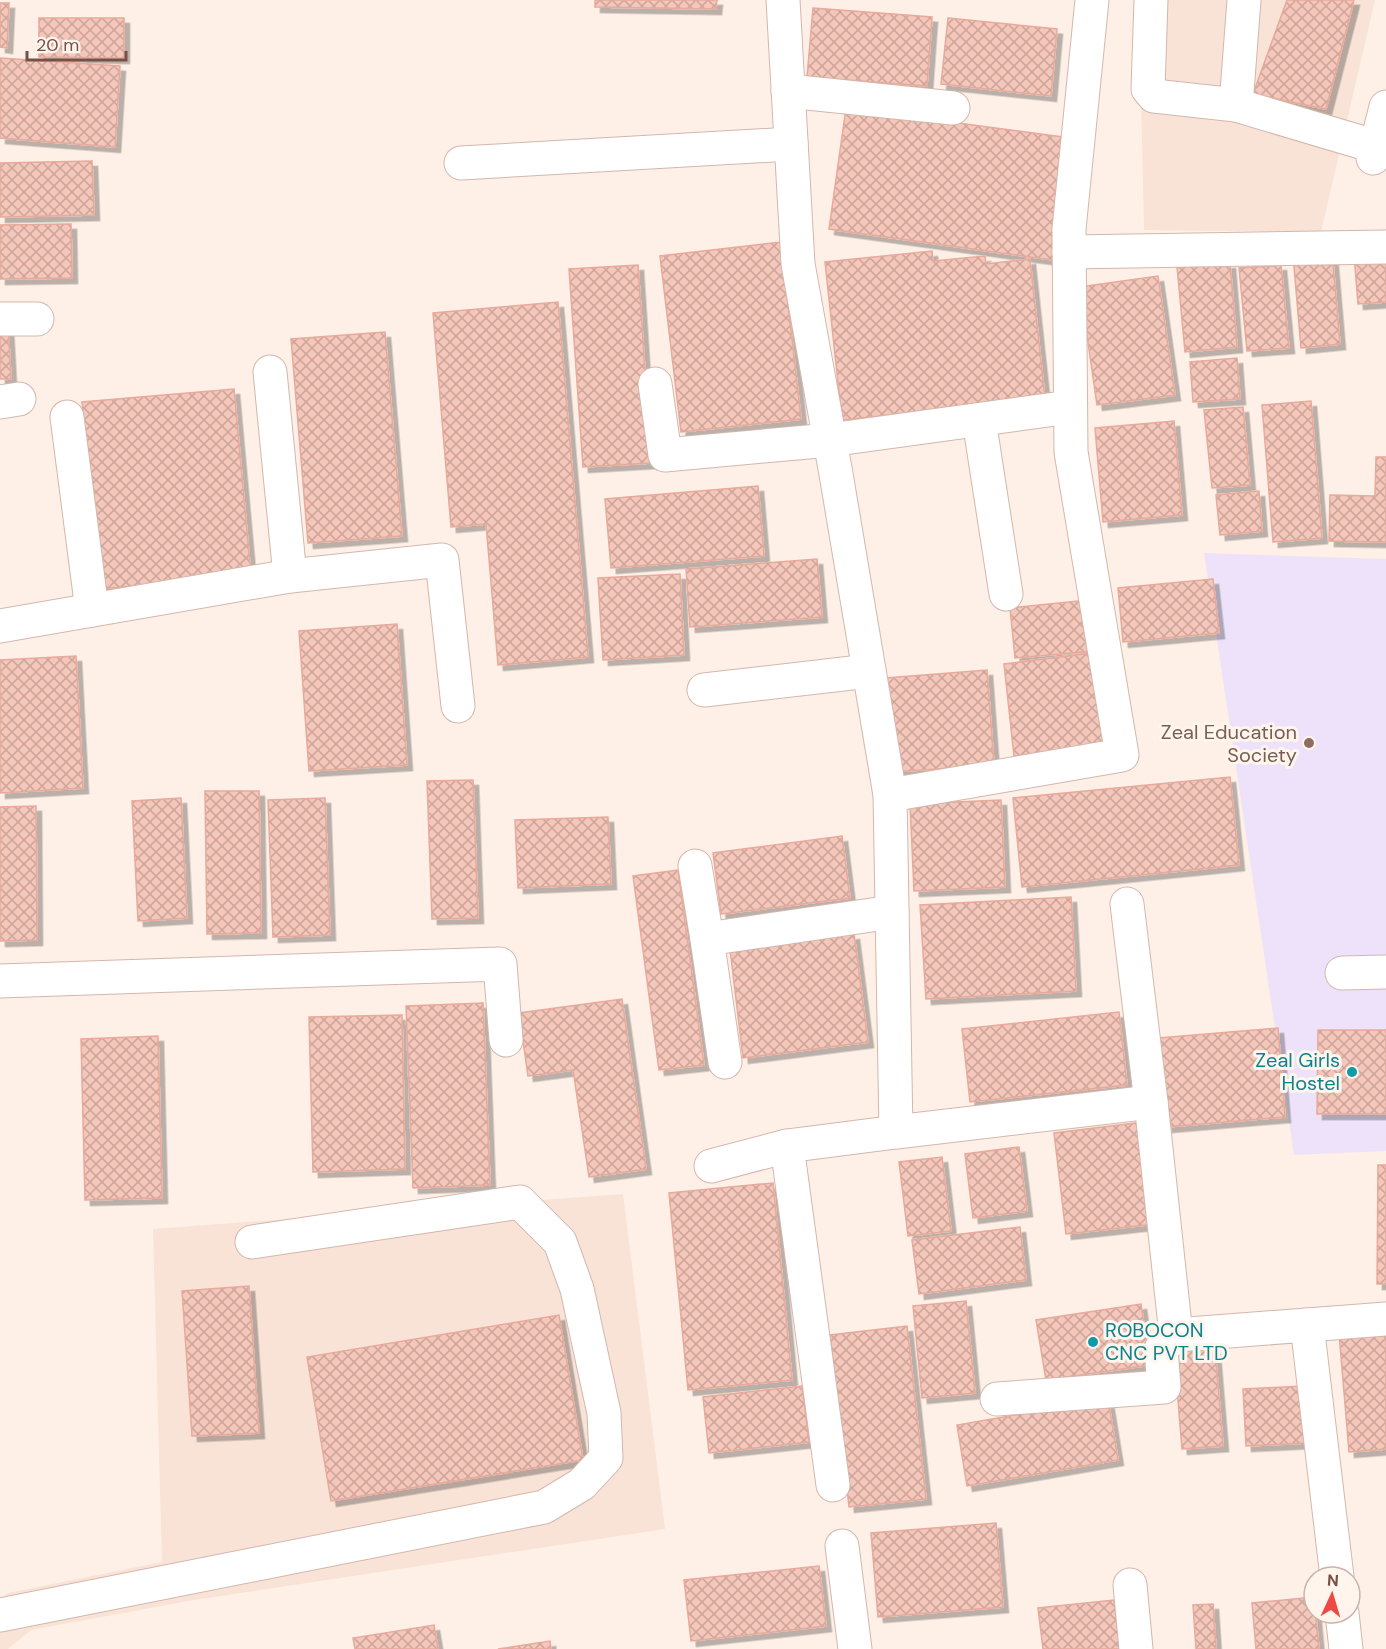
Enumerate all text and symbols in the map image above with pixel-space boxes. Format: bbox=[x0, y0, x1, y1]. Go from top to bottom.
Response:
scale bar bbox=[27, 24, 126, 62]
text: 20 m bbox=[36, 33, 79, 57]
place label: Zeal Education Society bbox=[1161, 719, 1297, 768]
marker: Zeal Education Society bbox=[1302, 736, 1316, 750]
place label: Zeal Girls Hostel bbox=[1255, 1047, 1340, 1096]
marker: Zeal Girls Hostel bbox=[1345, 1065, 1359, 1079]
place label: ROBOCON CNC PVT LTD bbox=[1105, 1317, 1228, 1366]
marker: ROBOCON CNC PVT LTD bbox=[1086, 1335, 1100, 1349]
north arrow bbox=[1302, 1565, 1362, 1625]
text: N bbox=[1326, 1570, 1340, 1591]

